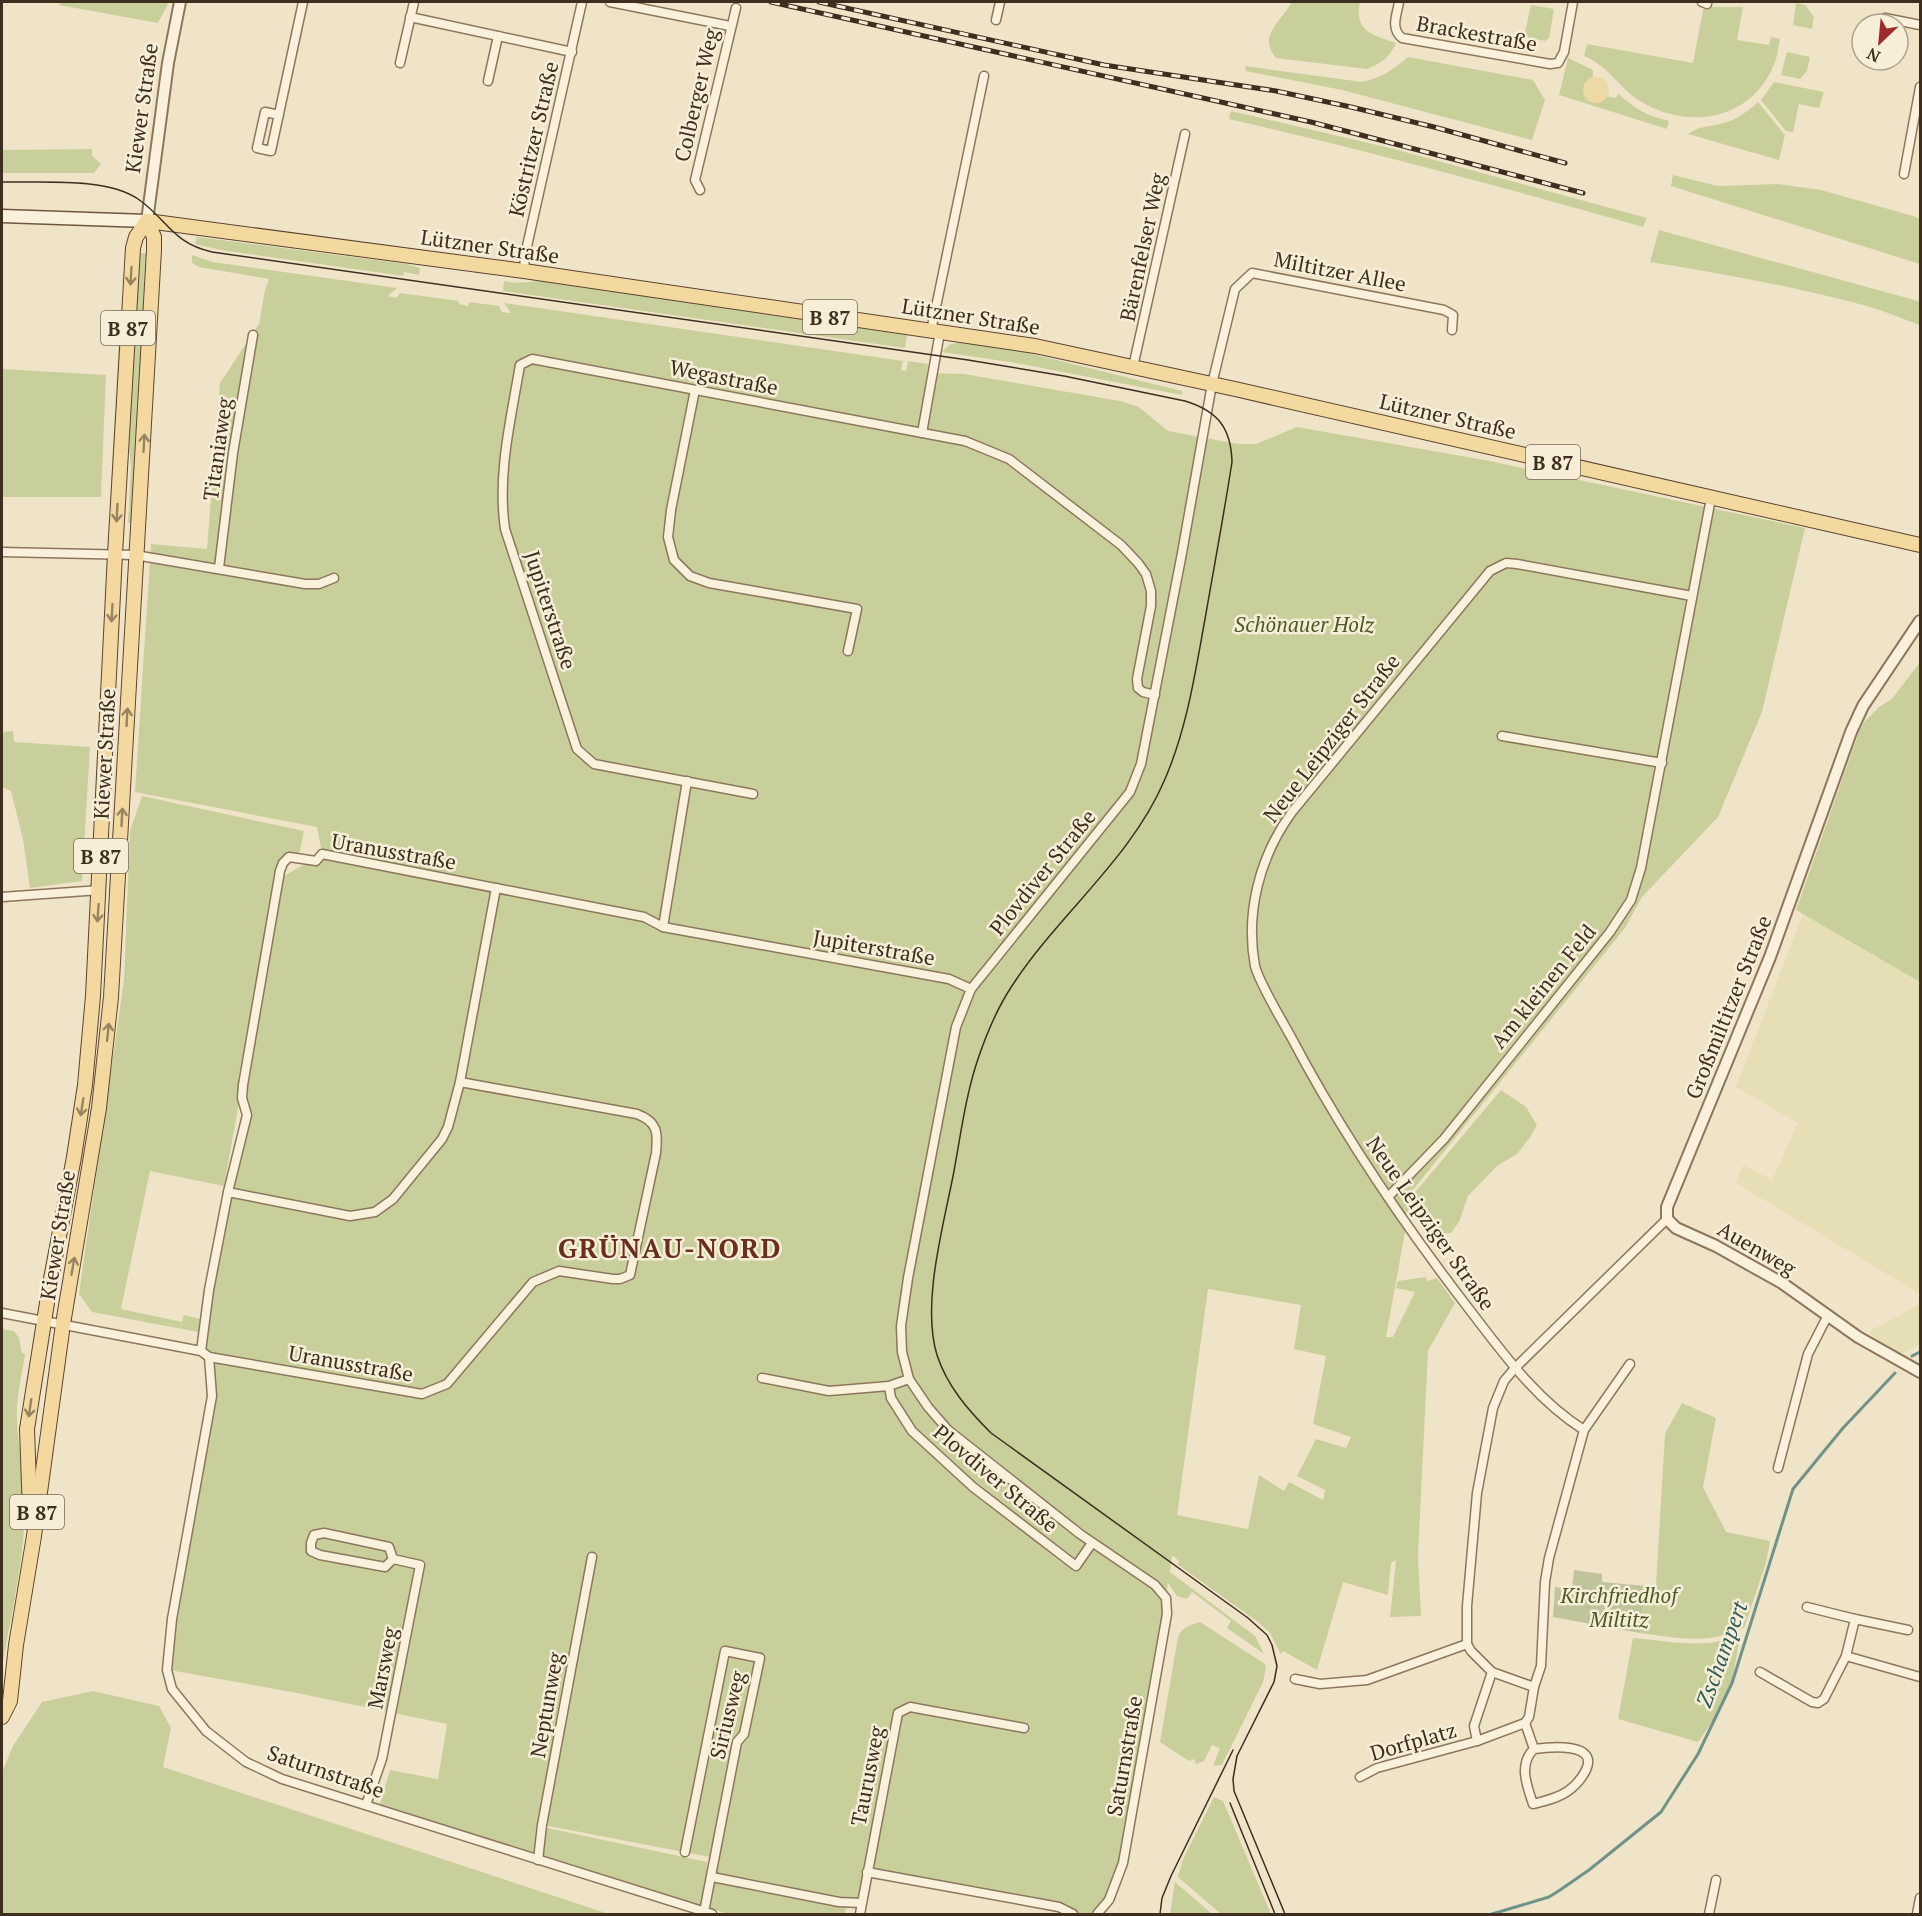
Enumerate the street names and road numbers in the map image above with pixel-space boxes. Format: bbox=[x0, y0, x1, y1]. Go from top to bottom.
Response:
street label: Brackestraße bbox=[1414, 9, 1540, 57]
street label: Colberger Weg bbox=[667, 25, 725, 164]
street label: Kiewer Straße bbox=[118, 41, 164, 175]
street label: Köstritzer Straße bbox=[502, 59, 564, 219]
street label: Bärenfelser Weg bbox=[1113, 169, 1172, 324]
street label: Lützner Straße bbox=[419, 222, 561, 270]
street label: Miltitzer Allee bbox=[1271, 244, 1409, 298]
street label: Lützner Straße bbox=[900, 291, 1042, 341]
road number: B 87 bbox=[803, 300, 857, 334]
road number: B 87 bbox=[101, 311, 155, 345]
street label: Wegastraße bbox=[667, 353, 781, 401]
street label: Lützner Straße bbox=[1377, 387, 1519, 445]
street label: Titaniaweg bbox=[196, 395, 238, 502]
road number: B 87 bbox=[1526, 445, 1580, 479]
street label: Jupiterstraße bbox=[519, 547, 583, 673]
street label: Neue Leipziger Straße bbox=[1256, 648, 1406, 828]
street label: Kiewer Straße bbox=[87, 688, 121, 820]
street label: Plovdiver Straße bbox=[983, 803, 1101, 941]
street label: Uranusstraße bbox=[330, 826, 458, 876]
road number: B 87 bbox=[74, 839, 128, 873]
street label: Großmiltitzer Straße bbox=[1678, 911, 1778, 1103]
street label: Am kleinen Feld bbox=[1484, 918, 1602, 1054]
street label: Jupiterstraße bbox=[811, 923, 937, 971]
street label: Neue Leipziger Straße bbox=[1360, 1130, 1502, 1316]
street label: Kiewer Straße bbox=[33, 1168, 81, 1302]
street label: Auenweg bbox=[1713, 1214, 1802, 1282]
street label: Uranusstraße bbox=[287, 1338, 415, 1388]
street label: Plovdiver Straße bbox=[928, 1418, 1064, 1538]
road number: B 87 bbox=[10, 1495, 64, 1529]
street label: Marsweg bbox=[360, 1624, 404, 1711]
street label: Neptunweg bbox=[523, 1649, 569, 1760]
street label: Siriusweg bbox=[703, 1667, 752, 1762]
street label: Saturnstraße bbox=[1100, 1694, 1148, 1818]
street label: Dorfplatz bbox=[1367, 1715, 1459, 1767]
street label: Taurusweg bbox=[844, 1723, 891, 1828]
street label: Saturnstraße bbox=[264, 1738, 388, 1804]

